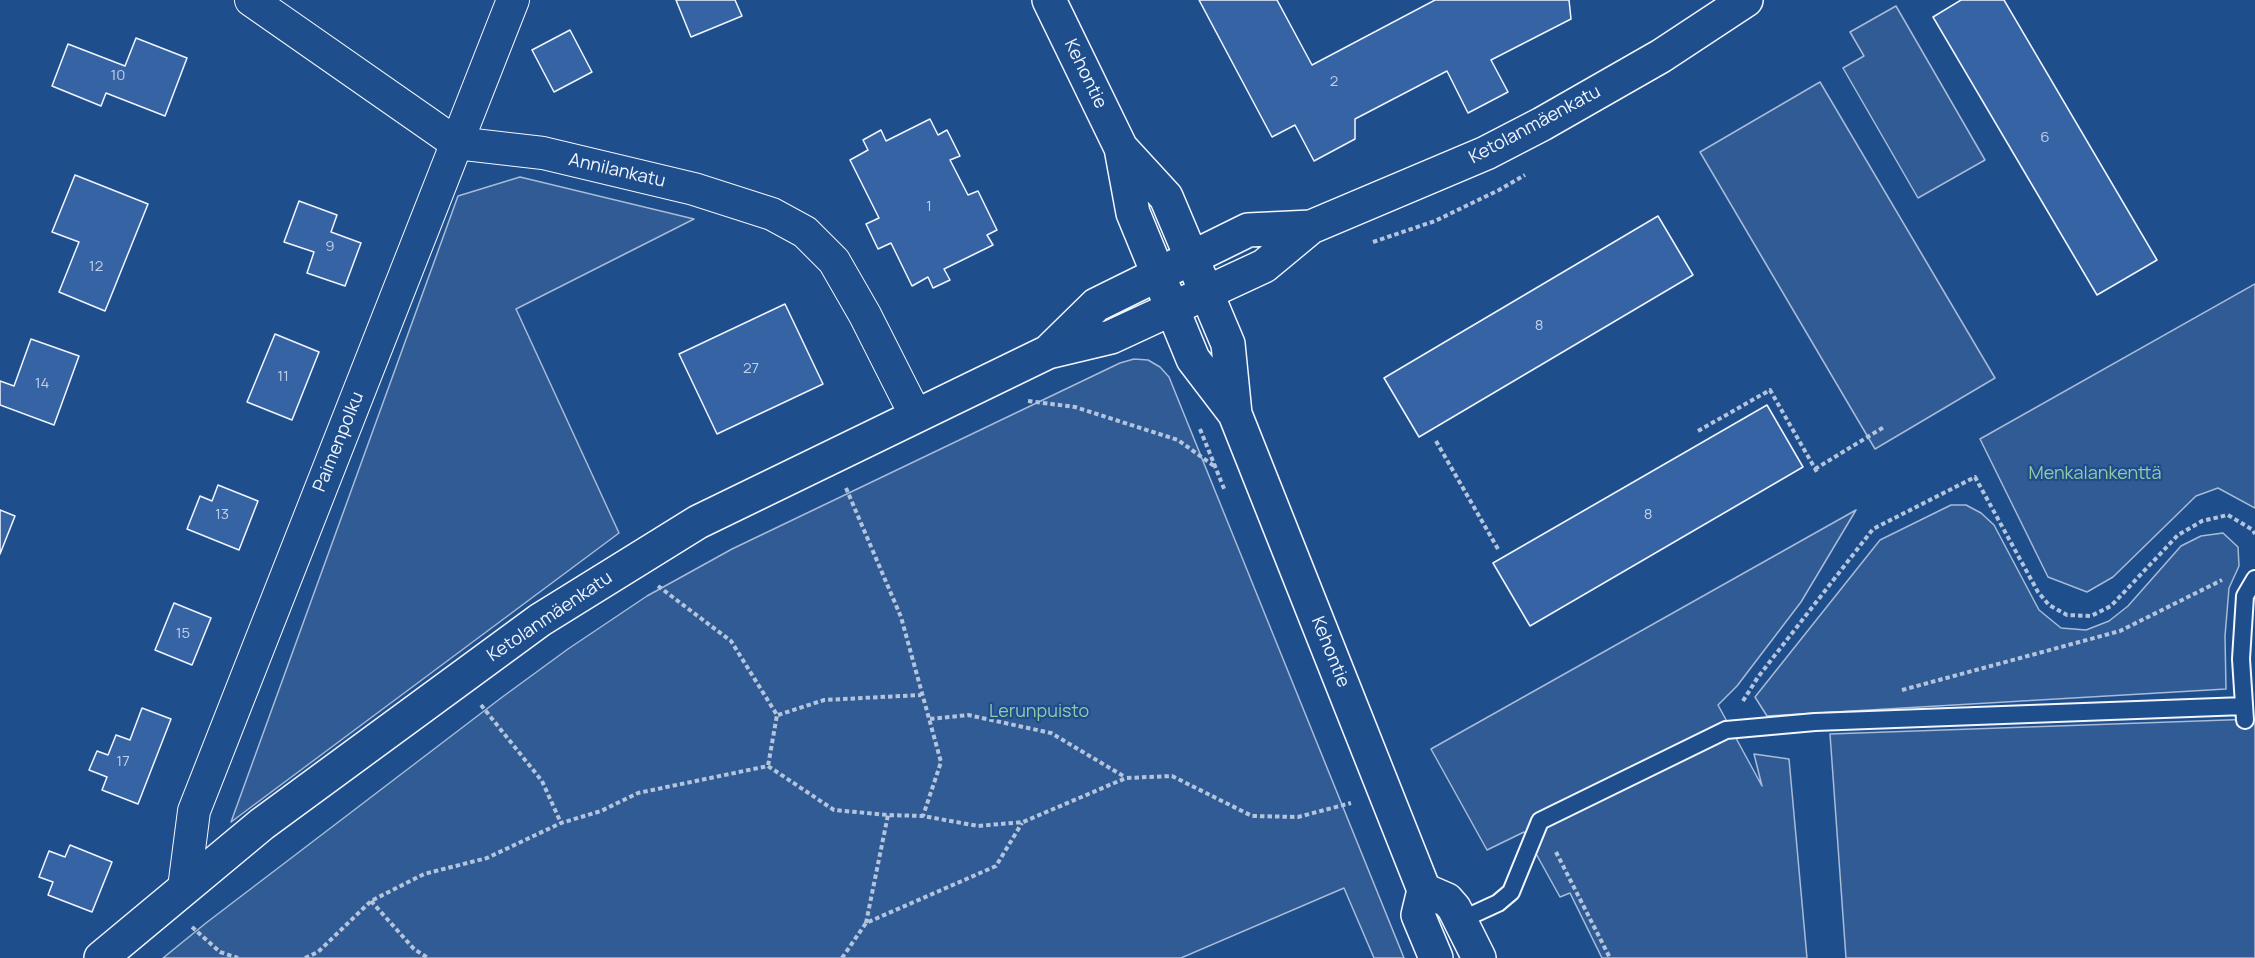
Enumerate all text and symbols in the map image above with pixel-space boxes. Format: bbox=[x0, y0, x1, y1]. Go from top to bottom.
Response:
street label: Kehontie bbox=[1059, 36, 1111, 112]
house number: 10 bbox=[111, 67, 125, 85]
house number: 2 bbox=[1330, 73, 1338, 91]
street label: Ketolanmäenkatu bbox=[1466, 81, 1604, 169]
house number: 6 bbox=[2040, 129, 2050, 147]
street label: Annilankatu bbox=[566, 149, 668, 193]
house number: 1 bbox=[926, 198, 932, 216]
house number: 9 bbox=[325, 238, 335, 256]
house number: 12 bbox=[89, 258, 103, 276]
house number: 8 bbox=[1535, 317, 1543, 335]
house number: 27 bbox=[743, 360, 759, 378]
house number: 11 bbox=[277, 368, 289, 386]
house number: 14 bbox=[35, 375, 49, 393]
street label: Paimenpolku bbox=[309, 389, 369, 495]
park label: Menkalankenttä bbox=[2029, 463, 2161, 485]
house number: 13 bbox=[215, 506, 229, 524]
house number: 8 bbox=[1644, 506, 1652, 524]
street label: Ketolanmäenkatu bbox=[483, 567, 617, 667]
street label: Kehontie bbox=[1306, 613, 1354, 691]
house number: 15 bbox=[176, 625, 190, 643]
park label: Lerunpuisto bbox=[989, 701, 1089, 723]
house number: 17 bbox=[116, 753, 130, 771]

